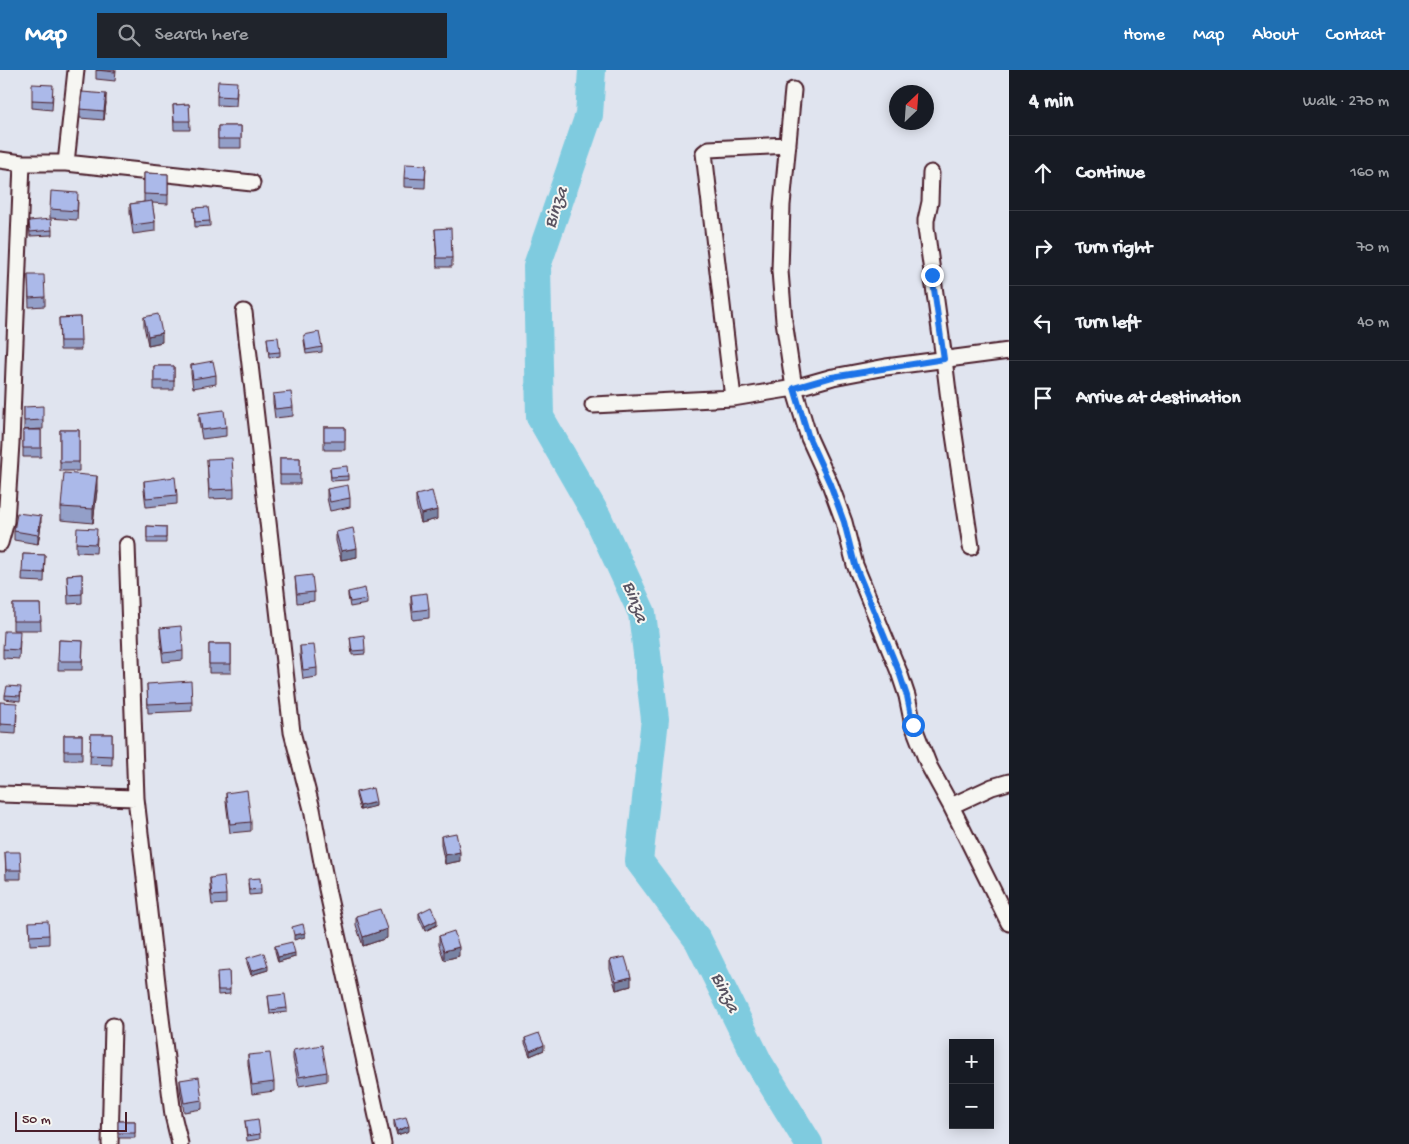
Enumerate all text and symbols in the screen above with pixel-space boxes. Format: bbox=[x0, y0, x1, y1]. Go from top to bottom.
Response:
search box bbox=[97, 13, 447, 58]
text: Map bbox=[25, 21, 67, 50]
icon: search bbox=[115, 21, 143, 49]
text: Search here bbox=[155, 24, 248, 47]
text: Home bbox=[1123, 25, 1165, 46]
text: Map bbox=[1193, 25, 1224, 46]
text: About bbox=[1252, 25, 1298, 46]
text: Contact bbox=[1326, 25, 1384, 46]
north arrow bbox=[889, 85, 934, 130]
text: 4 min bbox=[1029, 90, 1073, 115]
text: Walk · 270 m bbox=[1303, 93, 1389, 112]
icon: ahead bbox=[1029, 159, 1057, 187]
text: Continue bbox=[1076, 162, 1145, 185]
text: 160 m bbox=[1350, 164, 1389, 183]
water label: Binza bbox=[539, 183, 575, 232]
icon: right bbox=[1029, 234, 1057, 262]
text: Turn right bbox=[1076, 237, 1152, 260]
text: 70 m bbox=[1356, 239, 1389, 258]
route end bbox=[921, 264, 944, 287]
icon: left bbox=[1029, 309, 1057, 337]
text: Turn left bbox=[1076, 312, 1140, 335]
text: 40 m bbox=[1357, 314, 1389, 333]
icon: arrive bbox=[1029, 384, 1057, 412]
text: Arrive at destination bbox=[1076, 387, 1240, 410]
water label: Binza bbox=[616, 578, 652, 627]
route start bbox=[902, 714, 925, 737]
water label: Binza bbox=[705, 969, 744, 1018]
map controls bbox=[949, 1039, 994, 1129]
button: + bbox=[949, 1039, 994, 1084]
button: − bbox=[949, 1084, 994, 1129]
scale bar bbox=[15, 1109, 128, 1132]
text: 50 m bbox=[22, 1112, 51, 1129]

